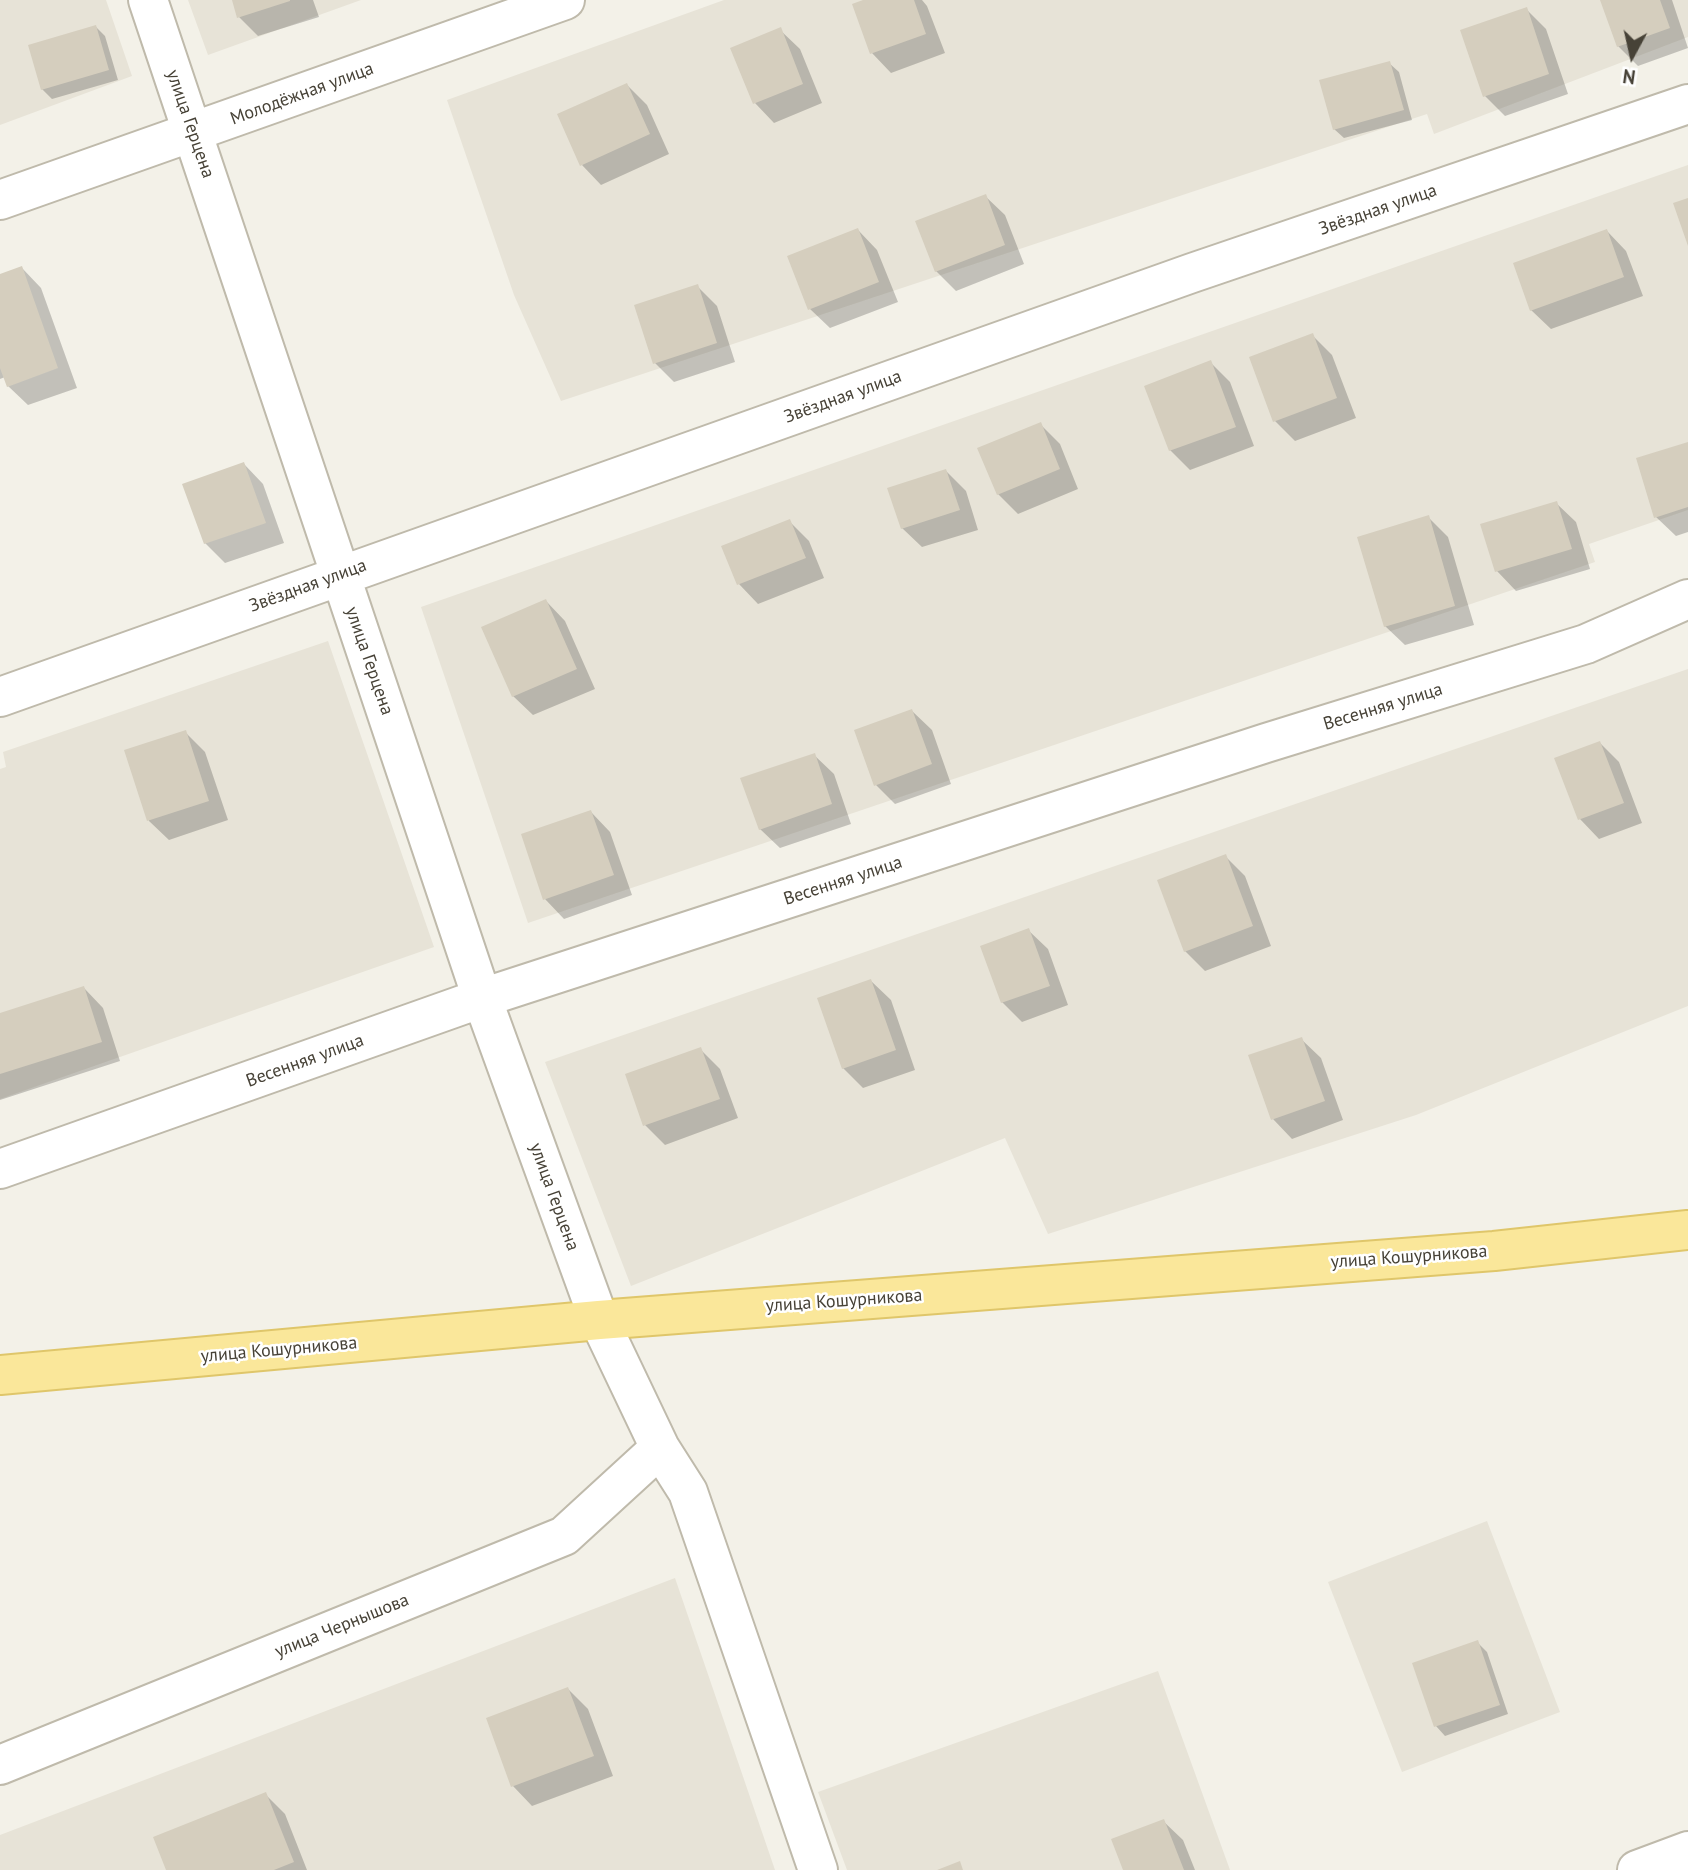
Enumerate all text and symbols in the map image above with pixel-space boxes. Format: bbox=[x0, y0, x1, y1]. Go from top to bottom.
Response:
north arrow bbox=[1597, 21, 1667, 91]
street label: Молодёжная улица bbox=[227, 58, 377, 130]
text: N bbox=[1621, 64, 1637, 90]
street label: улица Герцена bbox=[161, 67, 219, 181]
street label: Звёздная улица bbox=[1316, 180, 1440, 240]
street label: Звёздная улица bbox=[781, 366, 905, 428]
street label: Звёздная улица bbox=[246, 555, 370, 617]
street label: улица Герцена bbox=[340, 604, 398, 718]
street label: Весенняя улица bbox=[1321, 679, 1445, 735]
street label: Весенняя улица bbox=[781, 852, 905, 910]
street label: Весенняя улица bbox=[243, 1030, 367, 1092]
street label: улица Герцена bbox=[525, 1140, 583, 1254]
street label: улица Кошурникова bbox=[1330, 1241, 1488, 1273]
street label: улица Кошурникова bbox=[765, 1285, 923, 1317]
street label: улица Кошурникова bbox=[200, 1332, 358, 1368]
street label: улица Чернышова bbox=[272, 1589, 412, 1663]

